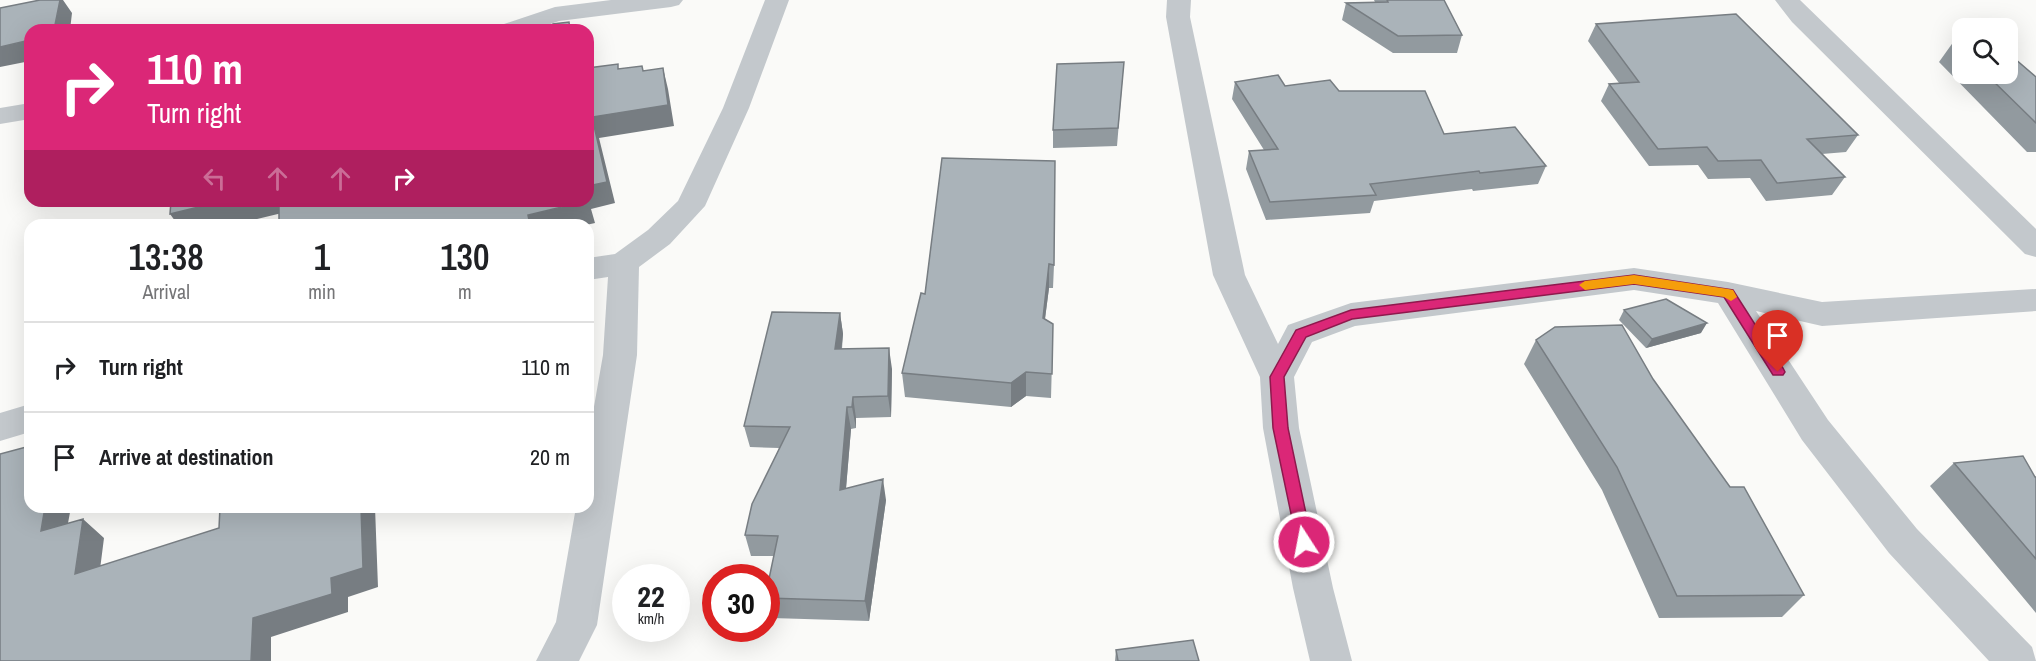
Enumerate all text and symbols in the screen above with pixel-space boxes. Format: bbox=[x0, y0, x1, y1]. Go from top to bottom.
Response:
map controls bbox=[1952, 18, 2018, 84]
button: search bbox=[1952, 18, 2018, 84]
text: 110 m bbox=[147, 41, 243, 97]
icon: right bbox=[48, 48, 126, 126]
text: Turn right bbox=[147, 95, 241, 131]
icon: left bbox=[198, 162, 231, 195]
icon: ahead bbox=[261, 162, 294, 195]
icon: ahead bbox=[324, 162, 357, 195]
icon: right bbox=[387, 162, 420, 195]
text: 13:38 bbox=[129, 233, 204, 281]
text: 1 bbox=[314, 233, 330, 281]
text: 130 bbox=[440, 233, 489, 281]
text: Arrival bbox=[142, 278, 190, 305]
text: min bbox=[308, 278, 336, 305]
text: m bbox=[458, 278, 472, 305]
pin bbox=[1752, 310, 1803, 372]
icon: arrive bbox=[1761, 319, 1794, 352]
icon: right bbox=[48, 351, 81, 384]
text: Turn right bbox=[99, 352, 183, 382]
text: 110 m bbox=[521, 352, 570, 382]
icon: arrive bbox=[48, 441, 81, 474]
text: Arrive at destination bbox=[99, 442, 273, 472]
text: 20 m bbox=[530, 442, 570, 472]
position arrow bbox=[1272, 510, 1336, 574]
speed limit sign: 30 bbox=[702, 564, 780, 642]
text: 22 bbox=[637, 576, 665, 616]
text: km/h bbox=[638, 608, 664, 629]

